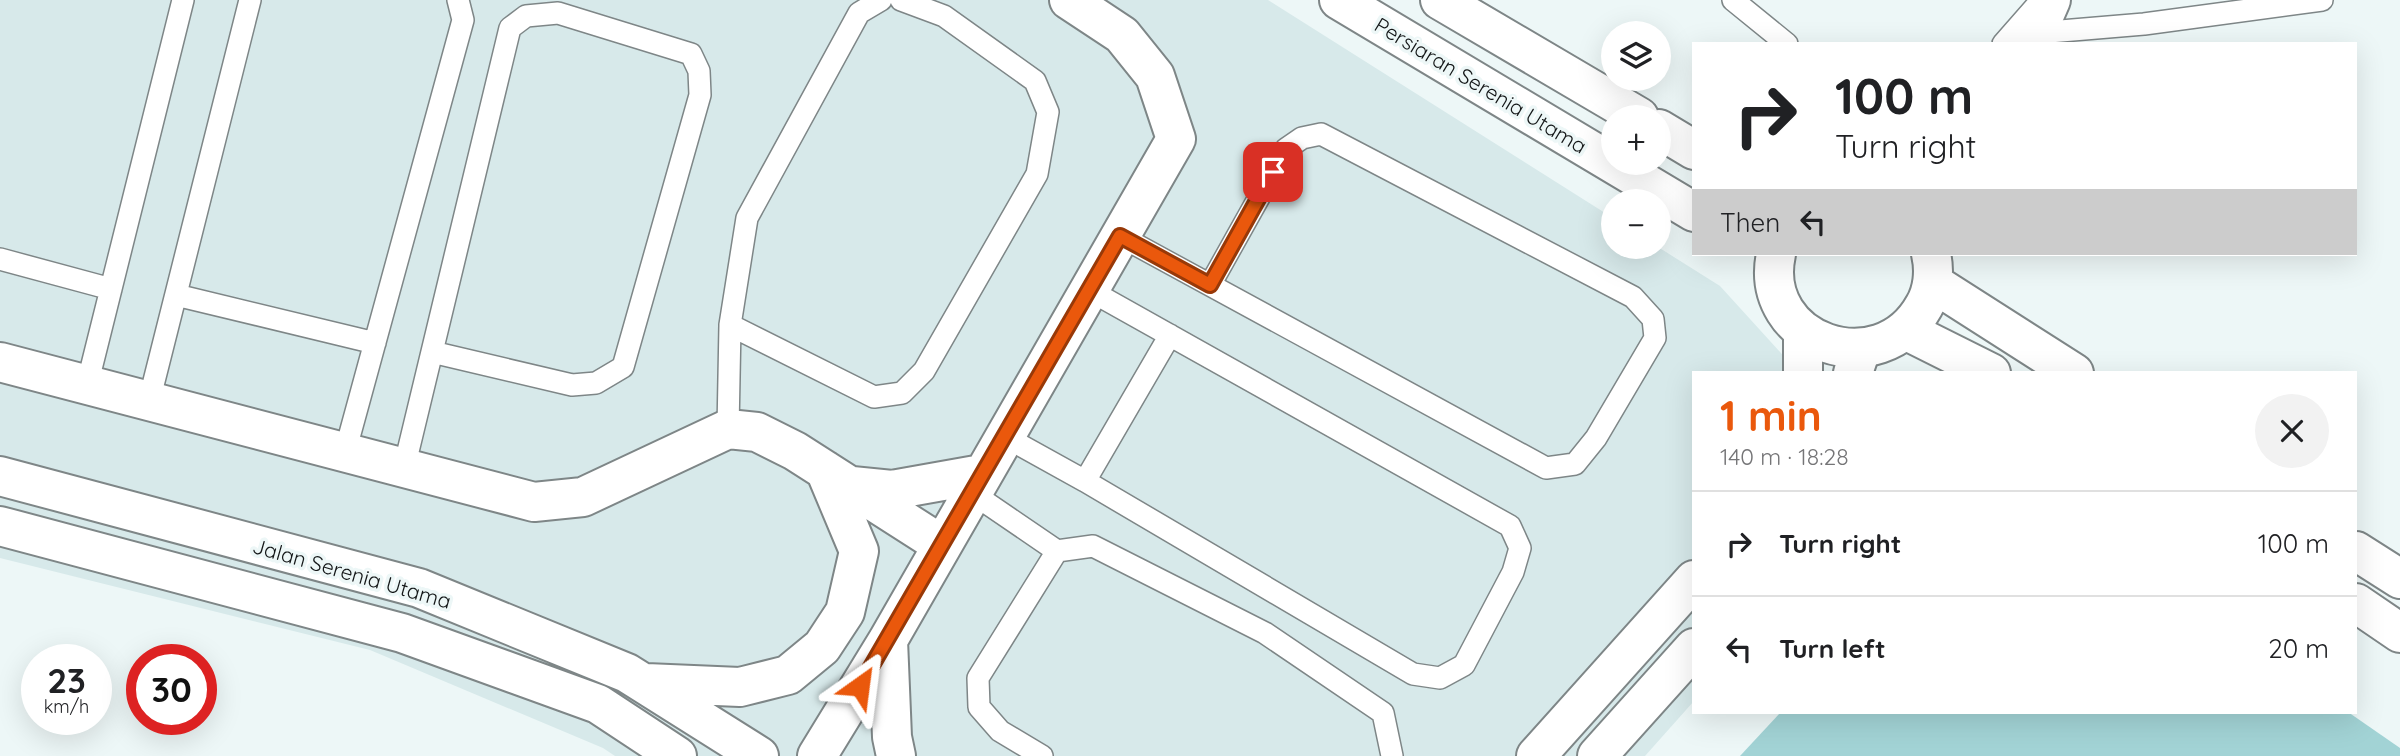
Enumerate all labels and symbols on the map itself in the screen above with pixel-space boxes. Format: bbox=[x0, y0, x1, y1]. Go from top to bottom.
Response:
street label: Persiaran Serenia Utama bbox=[1370, 11, 1592, 159]
pin bbox=[1243, 142, 1303, 202]
street label: Jalan Serenia Utama bbox=[250, 532, 454, 614]
speed limit sign: 30 bbox=[126, 644, 217, 735]
position arrow bbox=[823, 649, 897, 723]

